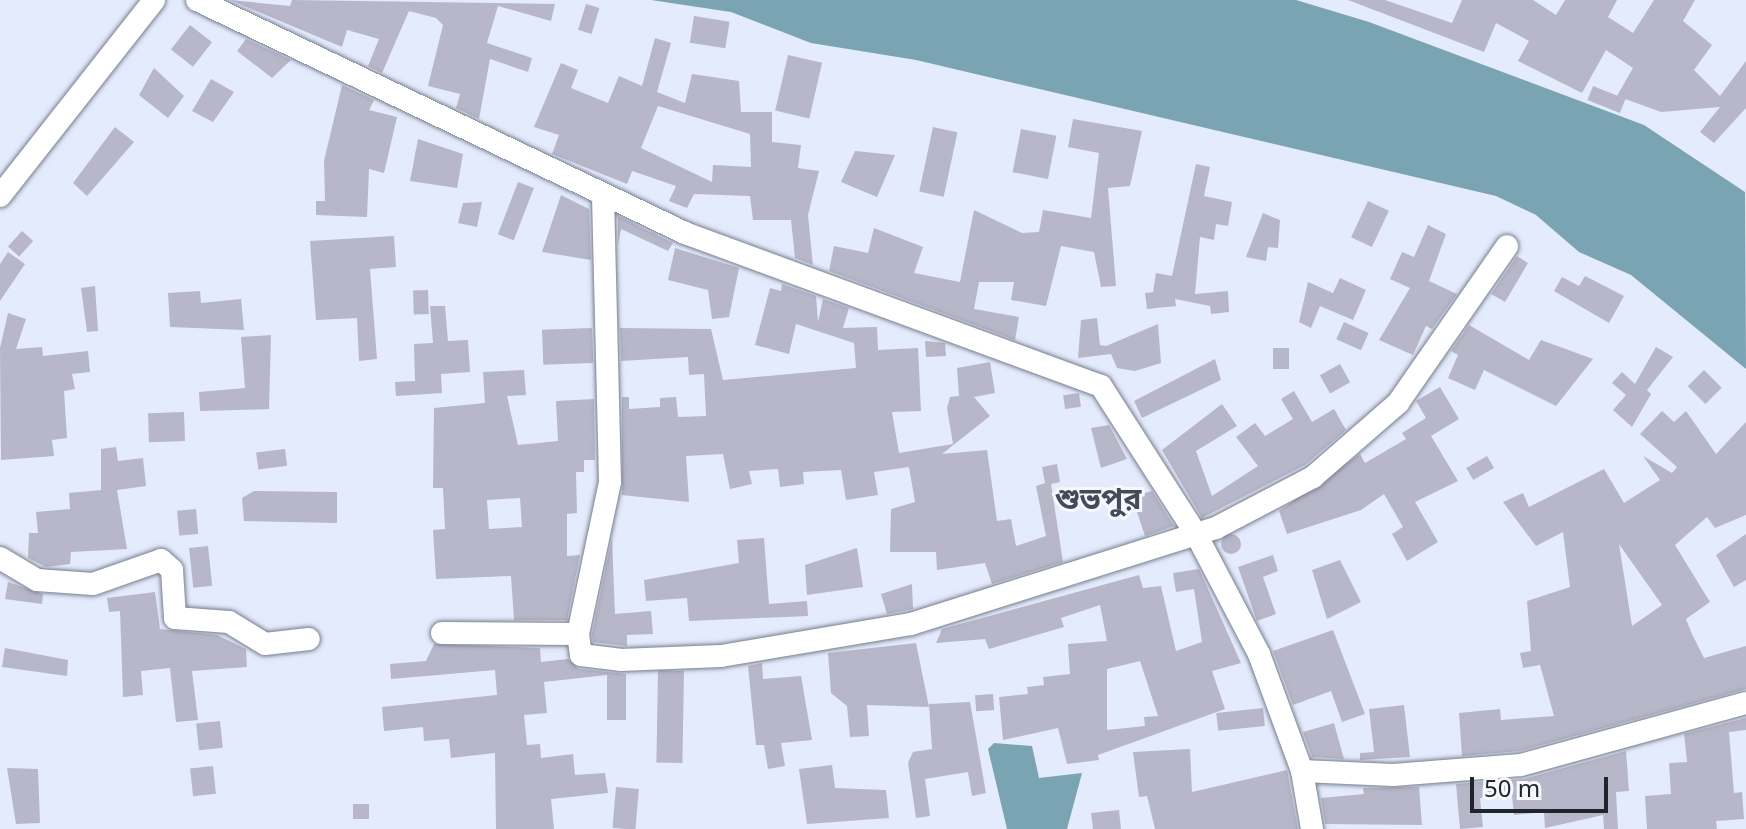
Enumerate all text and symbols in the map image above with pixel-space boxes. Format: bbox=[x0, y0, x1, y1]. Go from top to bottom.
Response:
district label: শুভপুর bbox=[1055, 483, 1141, 519]
scale bar bbox=[1474, 761, 1612, 811]
text: 50 m bbox=[1484, 775, 1540, 807]

